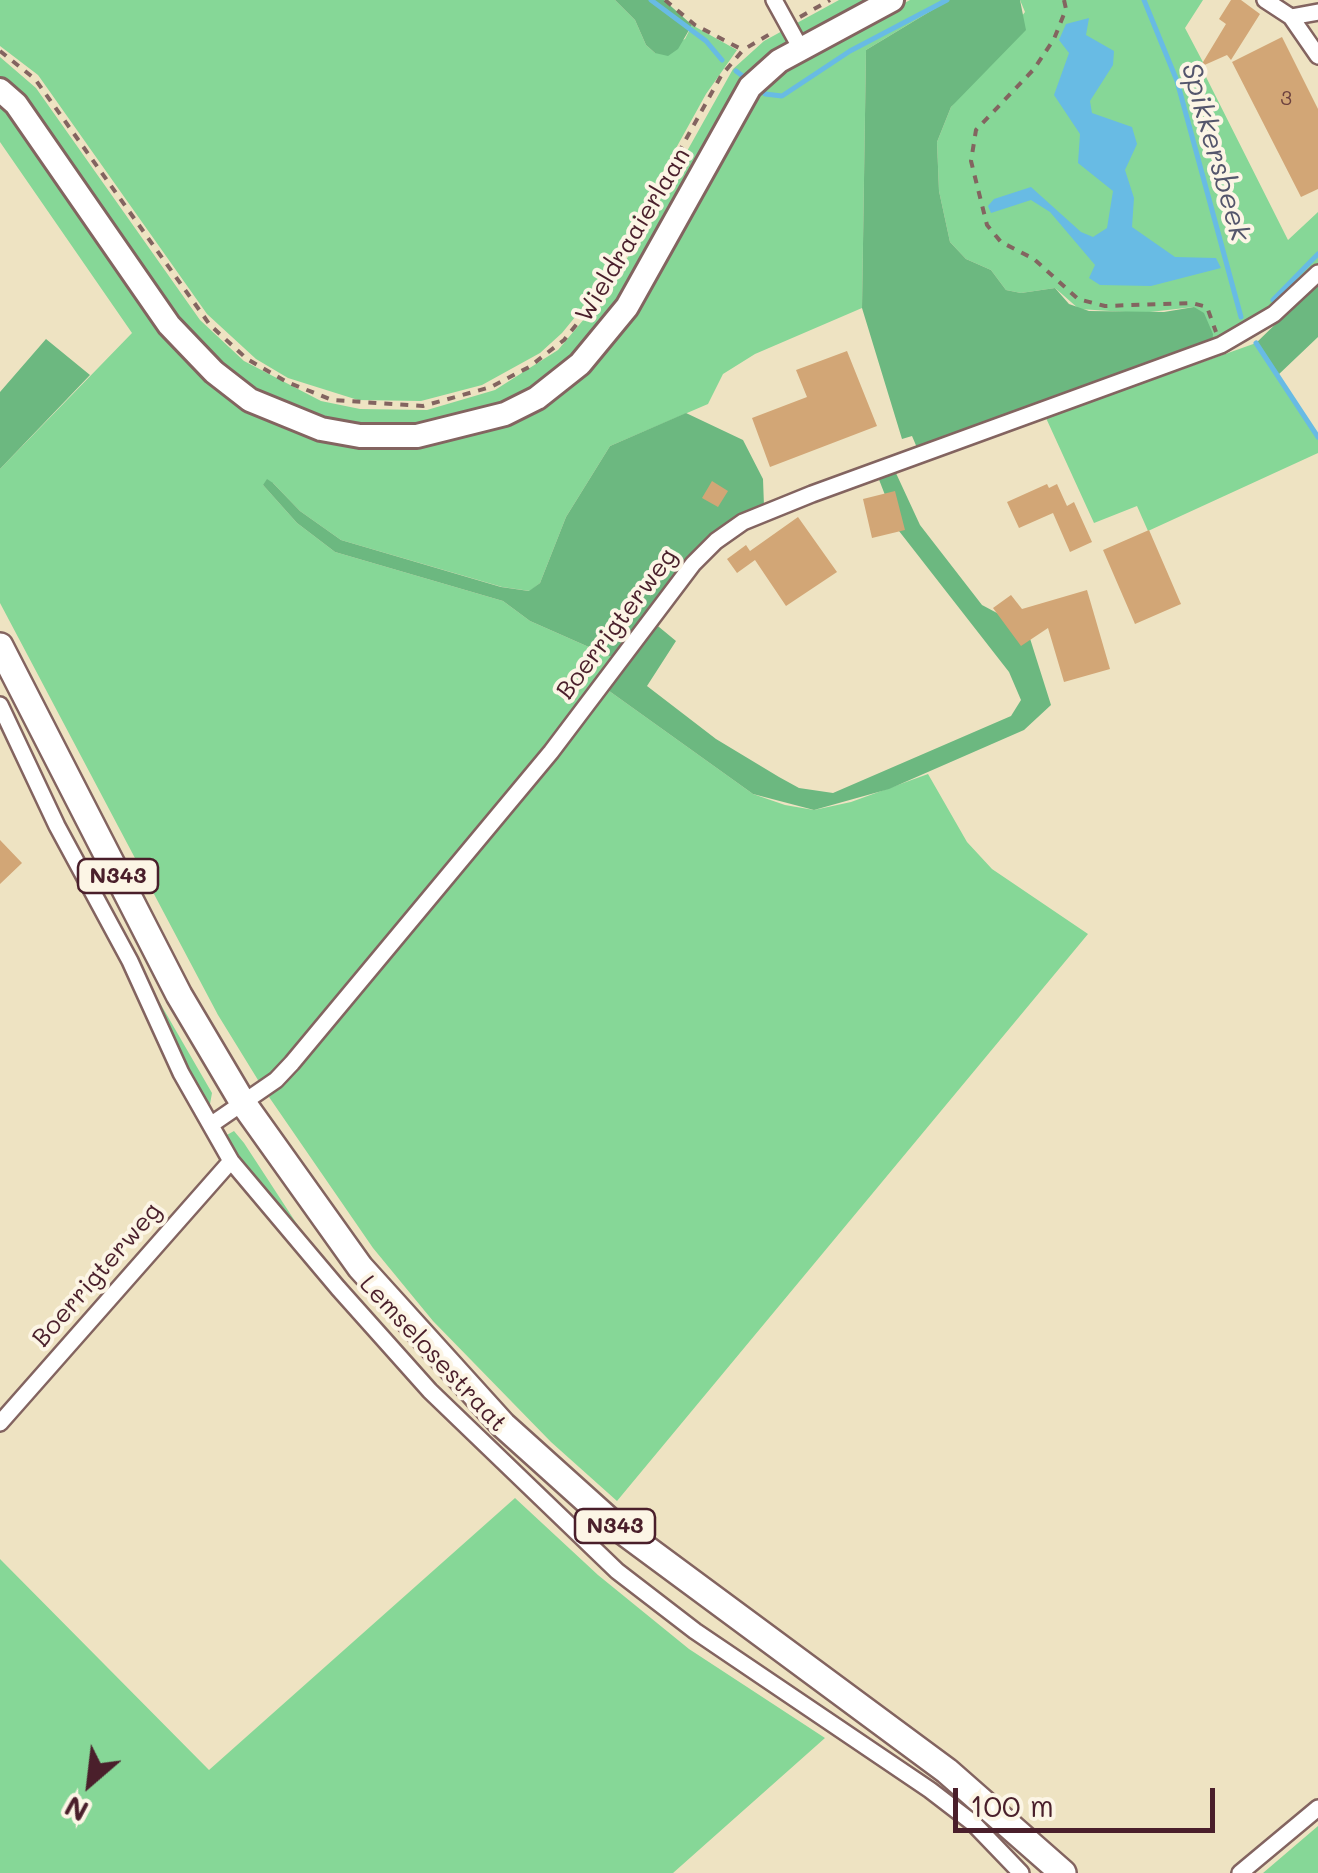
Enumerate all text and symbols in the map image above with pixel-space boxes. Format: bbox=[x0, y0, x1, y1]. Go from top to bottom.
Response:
water label: Spikkersbeek bbox=[1174, 59, 1256, 245]
house number: 3 bbox=[1280, 87, 1292, 111]
street label: Wieldraaierlaan bbox=[569, 142, 697, 328]
street label: Boerrigterweg bbox=[550, 543, 684, 705]
road number: N343 bbox=[78, 859, 158, 893]
street label: Boerrigterweg bbox=[26, 1197, 168, 1353]
street label: Lemselosestraat bbox=[353, 1270, 513, 1438]
road number: N343 bbox=[575, 1509, 655, 1543]
north arrow bbox=[40, 1733, 140, 1833]
scale bar bbox=[958, 1768, 1220, 1830]
text: 100 m bbox=[970, 1785, 1054, 1825]
text: N bbox=[58, 1789, 94, 1830]

